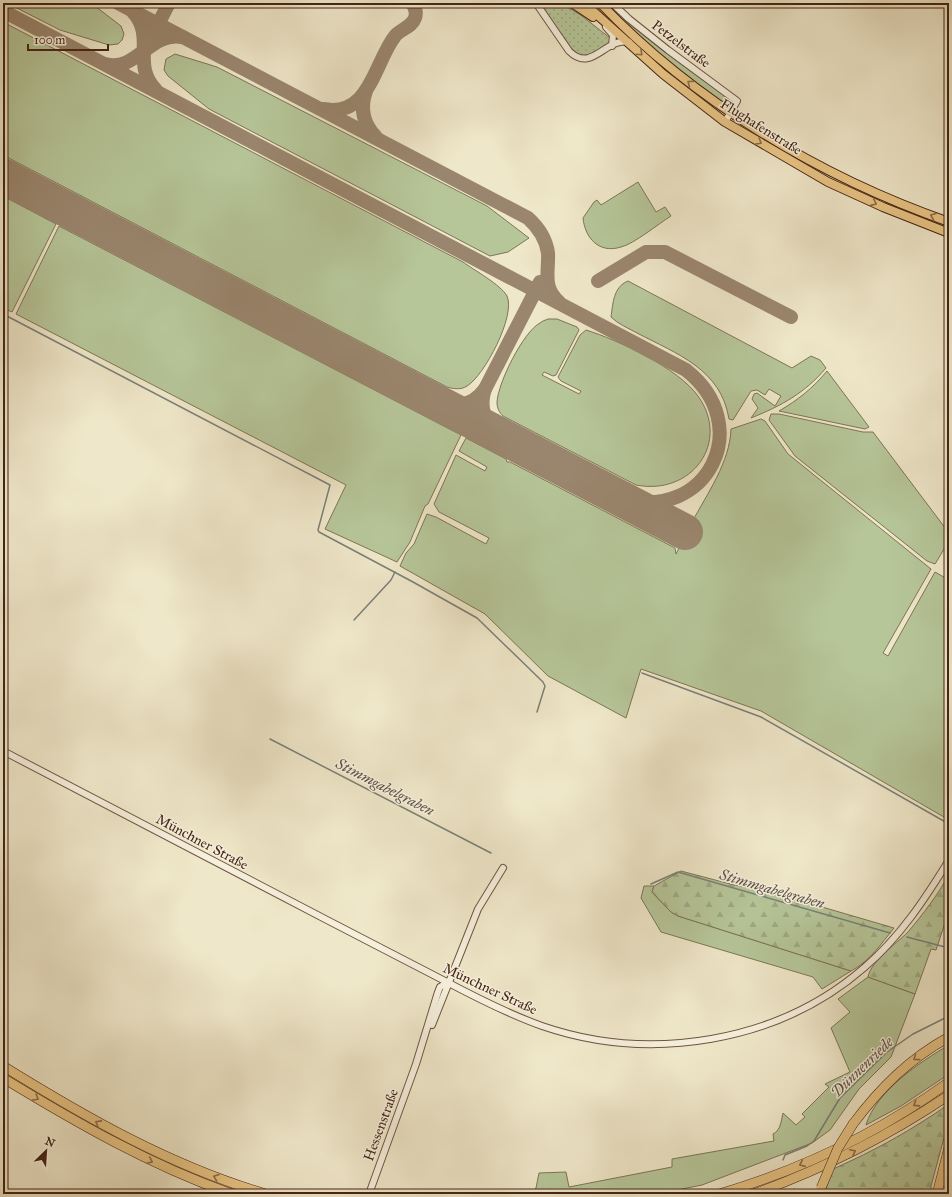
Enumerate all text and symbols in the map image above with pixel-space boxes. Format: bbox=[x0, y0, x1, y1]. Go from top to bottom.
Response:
street label: Petzelstraße bbox=[648, 16, 714, 72]
scale bar bbox=[28, 26, 108, 52]
text: 100 m bbox=[34, 33, 65, 47]
one-way arrow bbox=[635, 48, 643, 56]
one-way arrow bbox=[688, 80, 695, 87]
street label: Flughafenstraße bbox=[717, 95, 805, 159]
one-way arrow bbox=[755, 138, 762, 145]
one-way arrow bbox=[869, 198, 877, 206]
one-way arrow bbox=[929, 212, 936, 220]
water label: Stimmgabelgraben bbox=[332, 754, 438, 820]
street label: Münchner Straße bbox=[153, 811, 251, 874]
water label: Stimmgabelgraben bbox=[716, 865, 827, 913]
street label: Münchner Straße bbox=[440, 960, 540, 1018]
water label: Dünnenriede bbox=[827, 1033, 897, 1101]
one-way arrow bbox=[913, 1053, 920, 1060]
street label: Hessenstraße bbox=[360, 1086, 402, 1163]
one-way arrow bbox=[32, 1094, 39, 1101]
one-way arrow bbox=[914, 1099, 921, 1106]
one-way arrow bbox=[95, 1120, 102, 1127]
north arrow bbox=[26, 1131, 66, 1171]
text: N bbox=[43, 1135, 58, 1151]
one-way arrow bbox=[849, 1149, 856, 1157]
one-way arrow bbox=[146, 1156, 154, 1164]
one-way arrow bbox=[798, 1159, 806, 1167]
one-way arrow bbox=[212, 1174, 219, 1182]

